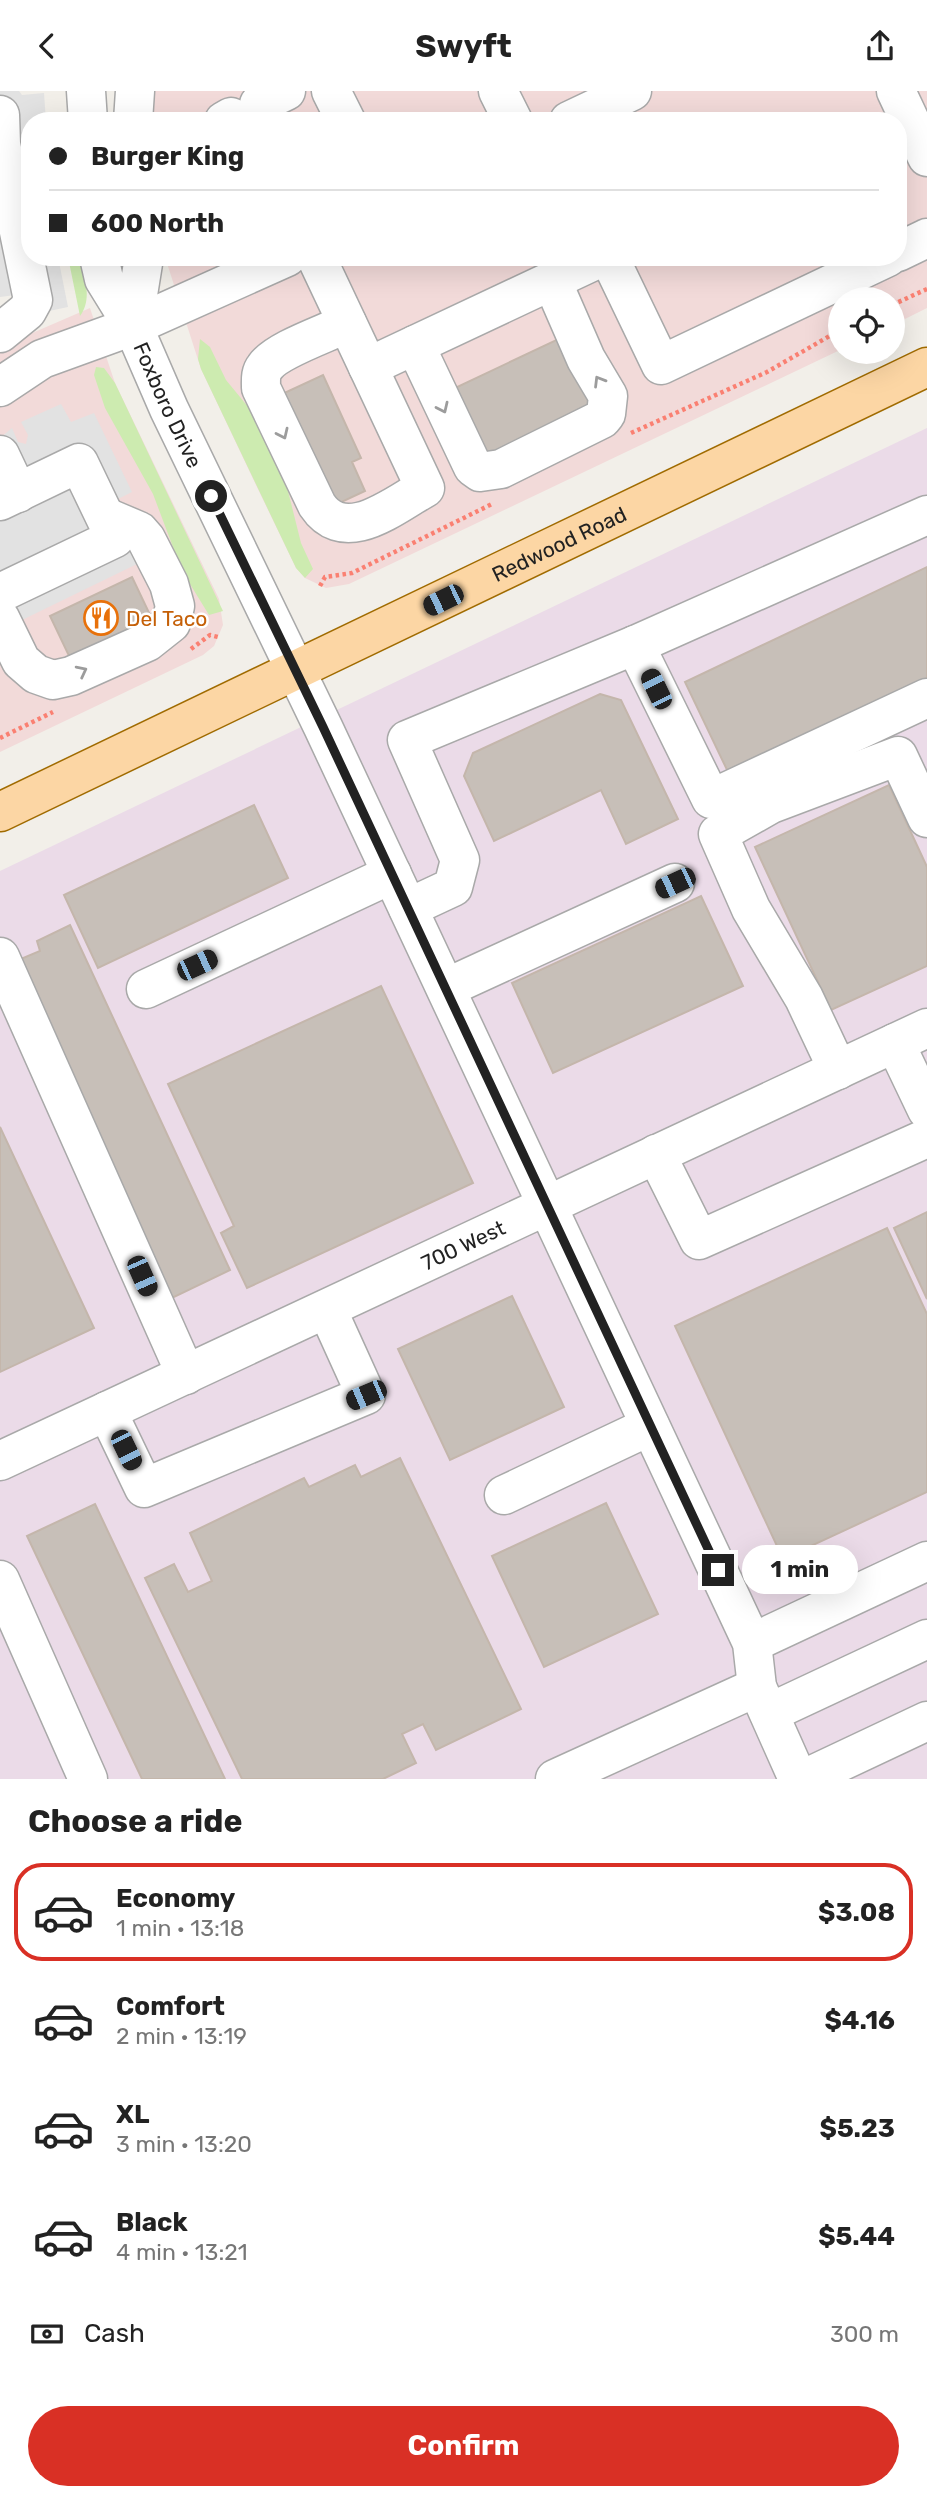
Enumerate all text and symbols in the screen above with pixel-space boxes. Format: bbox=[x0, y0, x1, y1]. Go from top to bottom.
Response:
icon: back bbox=[28, 27, 66, 65]
text: Swyft bbox=[415, 27, 512, 65]
icon: share bbox=[861, 27, 899, 65]
text: Burger King bbox=[91, 141, 244, 172]
text: 600 North bbox=[91, 208, 224, 239]
map controls bbox=[828, 287, 905, 364]
button: locate bbox=[828, 287, 905, 364]
street label: Foxboro Drive bbox=[129, 338, 208, 471]
one-way arrow bbox=[594, 375, 607, 388]
one-way arrow bbox=[434, 400, 448, 413]
one-way arrow bbox=[275, 426, 289, 439]
route start bbox=[195, 480, 227, 512]
street label: Redwood Road bbox=[488, 501, 630, 587]
car bbox=[420, 581, 467, 619]
restaurant icon: Del Taco bbox=[82, 599, 120, 637]
place label: Del Taco bbox=[126, 606, 207, 631]
one-way arrow bbox=[75, 665, 88, 679]
car bbox=[638, 666, 675, 712]
car bbox=[652, 865, 699, 901]
car bbox=[174, 947, 221, 983]
street label: 700 West bbox=[417, 1215, 509, 1275]
car bbox=[124, 1253, 161, 1299]
car bbox=[343, 1377, 390, 1413]
car bbox=[108, 1427, 145, 1473]
callout: 1 min bbox=[742, 1545, 858, 1595]
route end bbox=[702, 1554, 734, 1586]
text: 1 min bbox=[771, 1555, 829, 1583]
text: Choose a ride bbox=[28, 1802, 242, 1840]
icon: car bbox=[32, 1881, 95, 1944]
text: Economy bbox=[116, 1883, 235, 1914]
text: $3.08 bbox=[818, 1897, 895, 1928]
text: 1 min · 13:18 bbox=[116, 1914, 244, 1942]
icon: car bbox=[32, 1989, 95, 2052]
text: Comfort bbox=[116, 1991, 225, 2022]
text: $4.16 bbox=[825, 2005, 895, 2036]
text: 2 min · 13:19 bbox=[116, 2022, 247, 2050]
icon: car bbox=[32, 2097, 95, 2160]
text: XL bbox=[116, 2099, 149, 2130]
text: $5.23 bbox=[820, 2113, 895, 2144]
text: 3 min · 13:20 bbox=[116, 2130, 252, 2158]
icon: car bbox=[32, 2205, 95, 2268]
text: Black bbox=[116, 2207, 188, 2238]
text: $5.44 bbox=[818, 2221, 895, 2252]
text: 4 min · 13:21 bbox=[116, 2238, 248, 2266]
icon: cash bbox=[28, 2315, 66, 2353]
text: Cash bbox=[84, 2318, 145, 2349]
text: 300 m bbox=[830, 2320, 899, 2348]
button: Confirm bbox=[28, 2406, 899, 2486]

